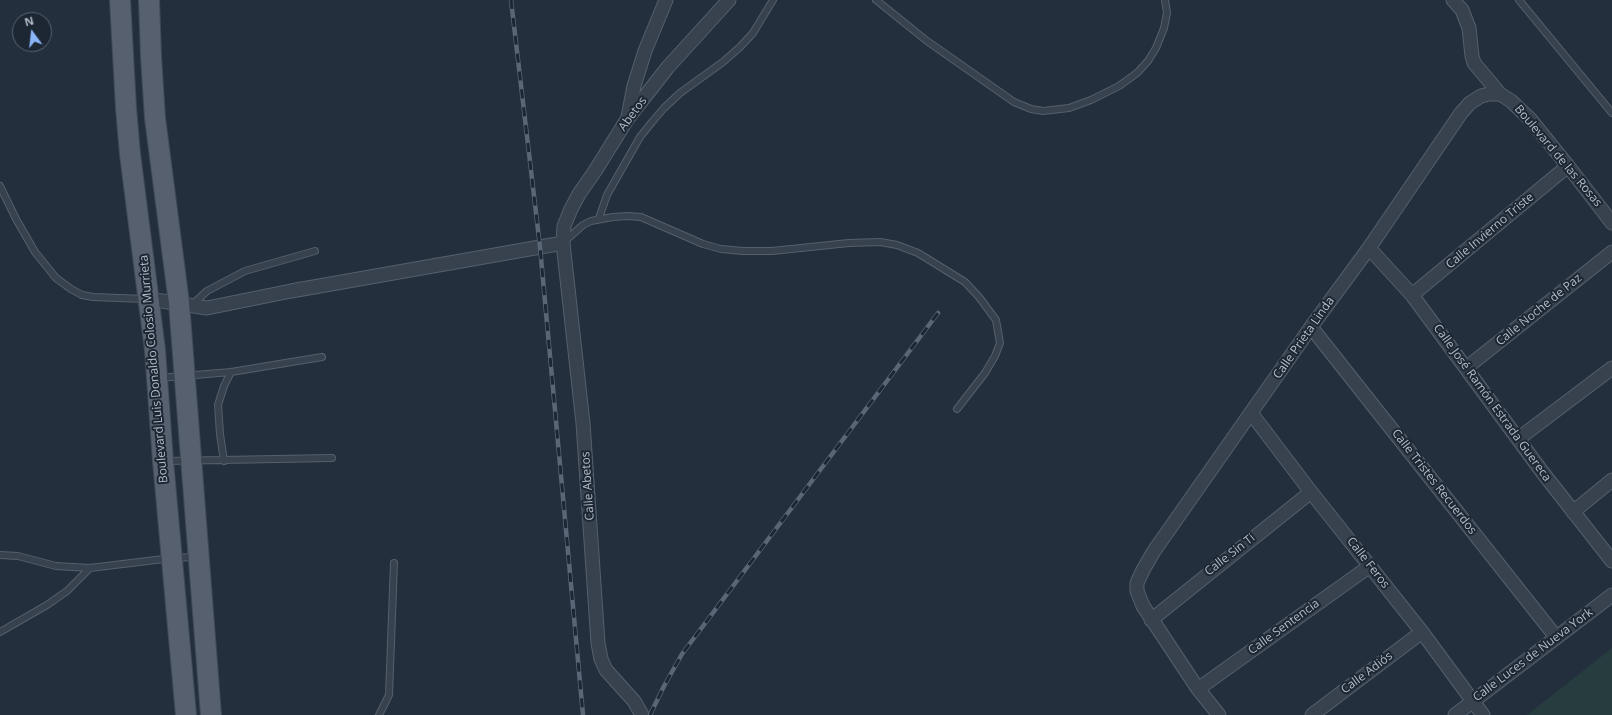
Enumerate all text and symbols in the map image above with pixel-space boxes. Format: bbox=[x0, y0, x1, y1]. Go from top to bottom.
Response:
north arrow bbox=[12, 12, 52, 52]
text: N bbox=[23, 12, 35, 29]
street label: Abetos bbox=[616, 94, 650, 134]
street label: Boulevard de las Rosas bbox=[1511, 102, 1605, 210]
street label: Calle Invierno Triste bbox=[1443, 190, 1537, 272]
street label: Boulevard Luis Donaldo Colosio Murrieta bbox=[137, 254, 171, 484]
street label: Calle Noche de Paz bbox=[1493, 271, 1585, 349]
street label: Calle Prieta Linda bbox=[1270, 294, 1338, 382]
street label: Calle José Ramón Estrada Guereca bbox=[1430, 321, 1554, 485]
street label: Calle Tristes Recuerdos bbox=[1388, 427, 1480, 537]
street label: Calle Abetos bbox=[578, 451, 598, 521]
street label: Calle Sin Ti bbox=[1202, 531, 1258, 579]
street label: Calle Feros bbox=[1344, 535, 1392, 591]
street label: Calle Sentencia bbox=[1246, 596, 1322, 658]
street label: Calle Luces de Nueva York bbox=[1470, 605, 1596, 705]
street label: Calle Adiós bbox=[1338, 649, 1396, 697]

